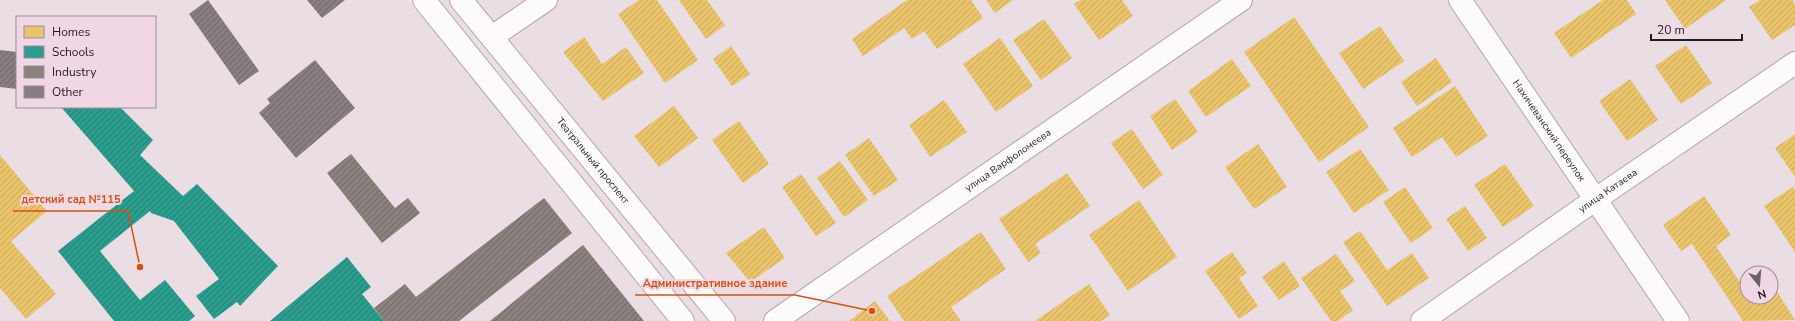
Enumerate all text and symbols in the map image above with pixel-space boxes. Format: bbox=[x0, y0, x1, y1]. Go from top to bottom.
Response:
legend bbox=[16, 16, 156, 108]
scale bar bbox=[1651, 16, 1742, 42]
text: 20 m bbox=[1657, 22, 1685, 38]
text: Homes bbox=[52, 24, 90, 40]
text: Schools bbox=[52, 44, 95, 60]
text: Industry bbox=[52, 64, 97, 80]
street label: Нахичеванский переулок bbox=[1509, 77, 1589, 185]
text: Other bbox=[52, 84, 84, 100]
street label: Театральный проспект bbox=[553, 115, 633, 207]
street label: улица Варфоломеева bbox=[962, 126, 1054, 195]
street label: улица Катаева bbox=[1576, 166, 1640, 216]
callout: детский сад №115 bbox=[13, 188, 128, 211]
text: детский сад №115 bbox=[21, 192, 121, 207]
north arrow bbox=[1739, 265, 1779, 305]
callout: Административное здание bbox=[635, 272, 795, 295]
text: Административное здание bbox=[643, 276, 787, 291]
text: N bbox=[1756, 286, 1768, 302]

